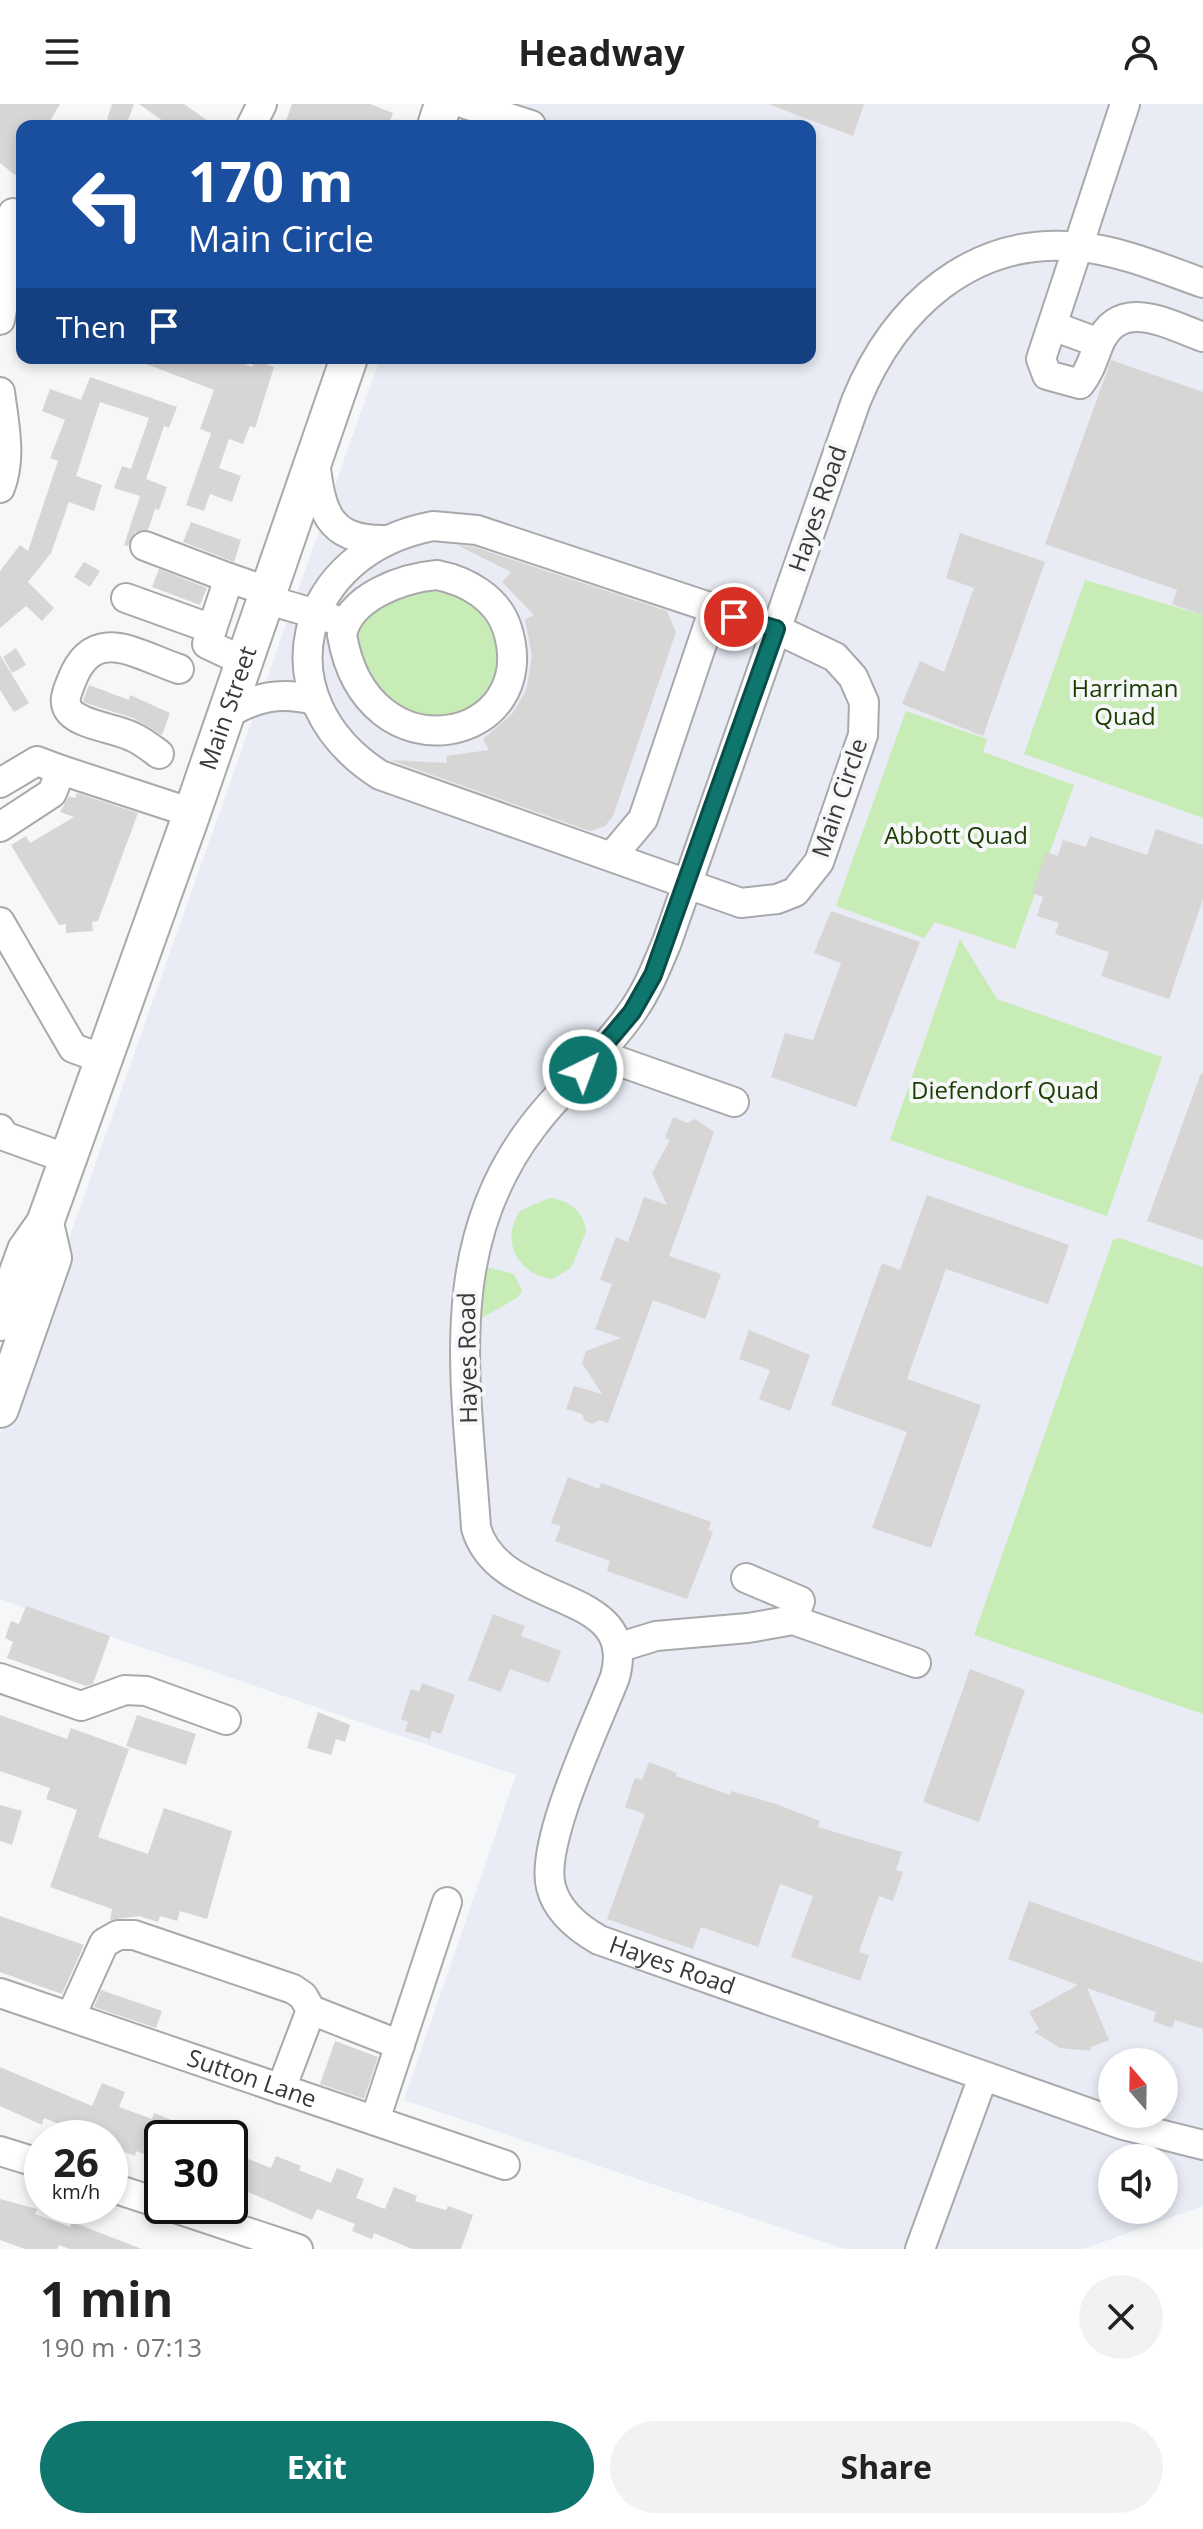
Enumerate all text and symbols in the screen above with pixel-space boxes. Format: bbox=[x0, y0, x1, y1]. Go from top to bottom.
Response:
text: Headway bbox=[518, 28, 685, 77]
icon: menu bbox=[40, 30, 84, 74]
icon: person bbox=[1119, 30, 1163, 74]
text: 170 m bbox=[188, 142, 354, 218]
icon: left bbox=[56, 152, 160, 256]
text: Main Circle bbox=[188, 214, 374, 263]
icon: arrive bbox=[142, 304, 186, 348]
text: Then bbox=[56, 306, 126, 347]
street label: Hayes Road bbox=[780, 441, 854, 576]
pin bbox=[700, 583, 768, 651]
icon: arrive bbox=[712, 595, 756, 639]
street label: Main Street bbox=[190, 641, 263, 774]
park label: Harriman Quad bbox=[1072, 671, 1178, 732]
street label: Main Circle bbox=[803, 734, 874, 861]
park label: Abbott Quad bbox=[884, 818, 1028, 851]
position arrow bbox=[541, 1028, 625, 1112]
park label: Diefendorf Quad bbox=[911, 1073, 1099, 1106]
street label: Hayes Road bbox=[449, 1292, 484, 1424]
street label: Hayes Road bbox=[605, 1927, 740, 2002]
street label: Sutton Lane bbox=[183, 2040, 321, 2115]
north arrow bbox=[1098, 2048, 1178, 2128]
map controls bbox=[1098, 2048, 1178, 2224]
speed limit sign: 30 bbox=[144, 2120, 248, 2224]
text: 26 bbox=[53, 2134, 99, 2189]
button: sound bbox=[1098, 2144, 1178, 2224]
text: km/h bbox=[52, 2178, 100, 2205]
text: 1 min bbox=[40, 2266, 173, 2331]
button: close bbox=[1079, 2275, 1163, 2359]
text: 190 m · 07:13 bbox=[40, 2329, 202, 2365]
button: Exit bbox=[40, 2421, 594, 2513]
button: Share bbox=[610, 2421, 1163, 2513]

